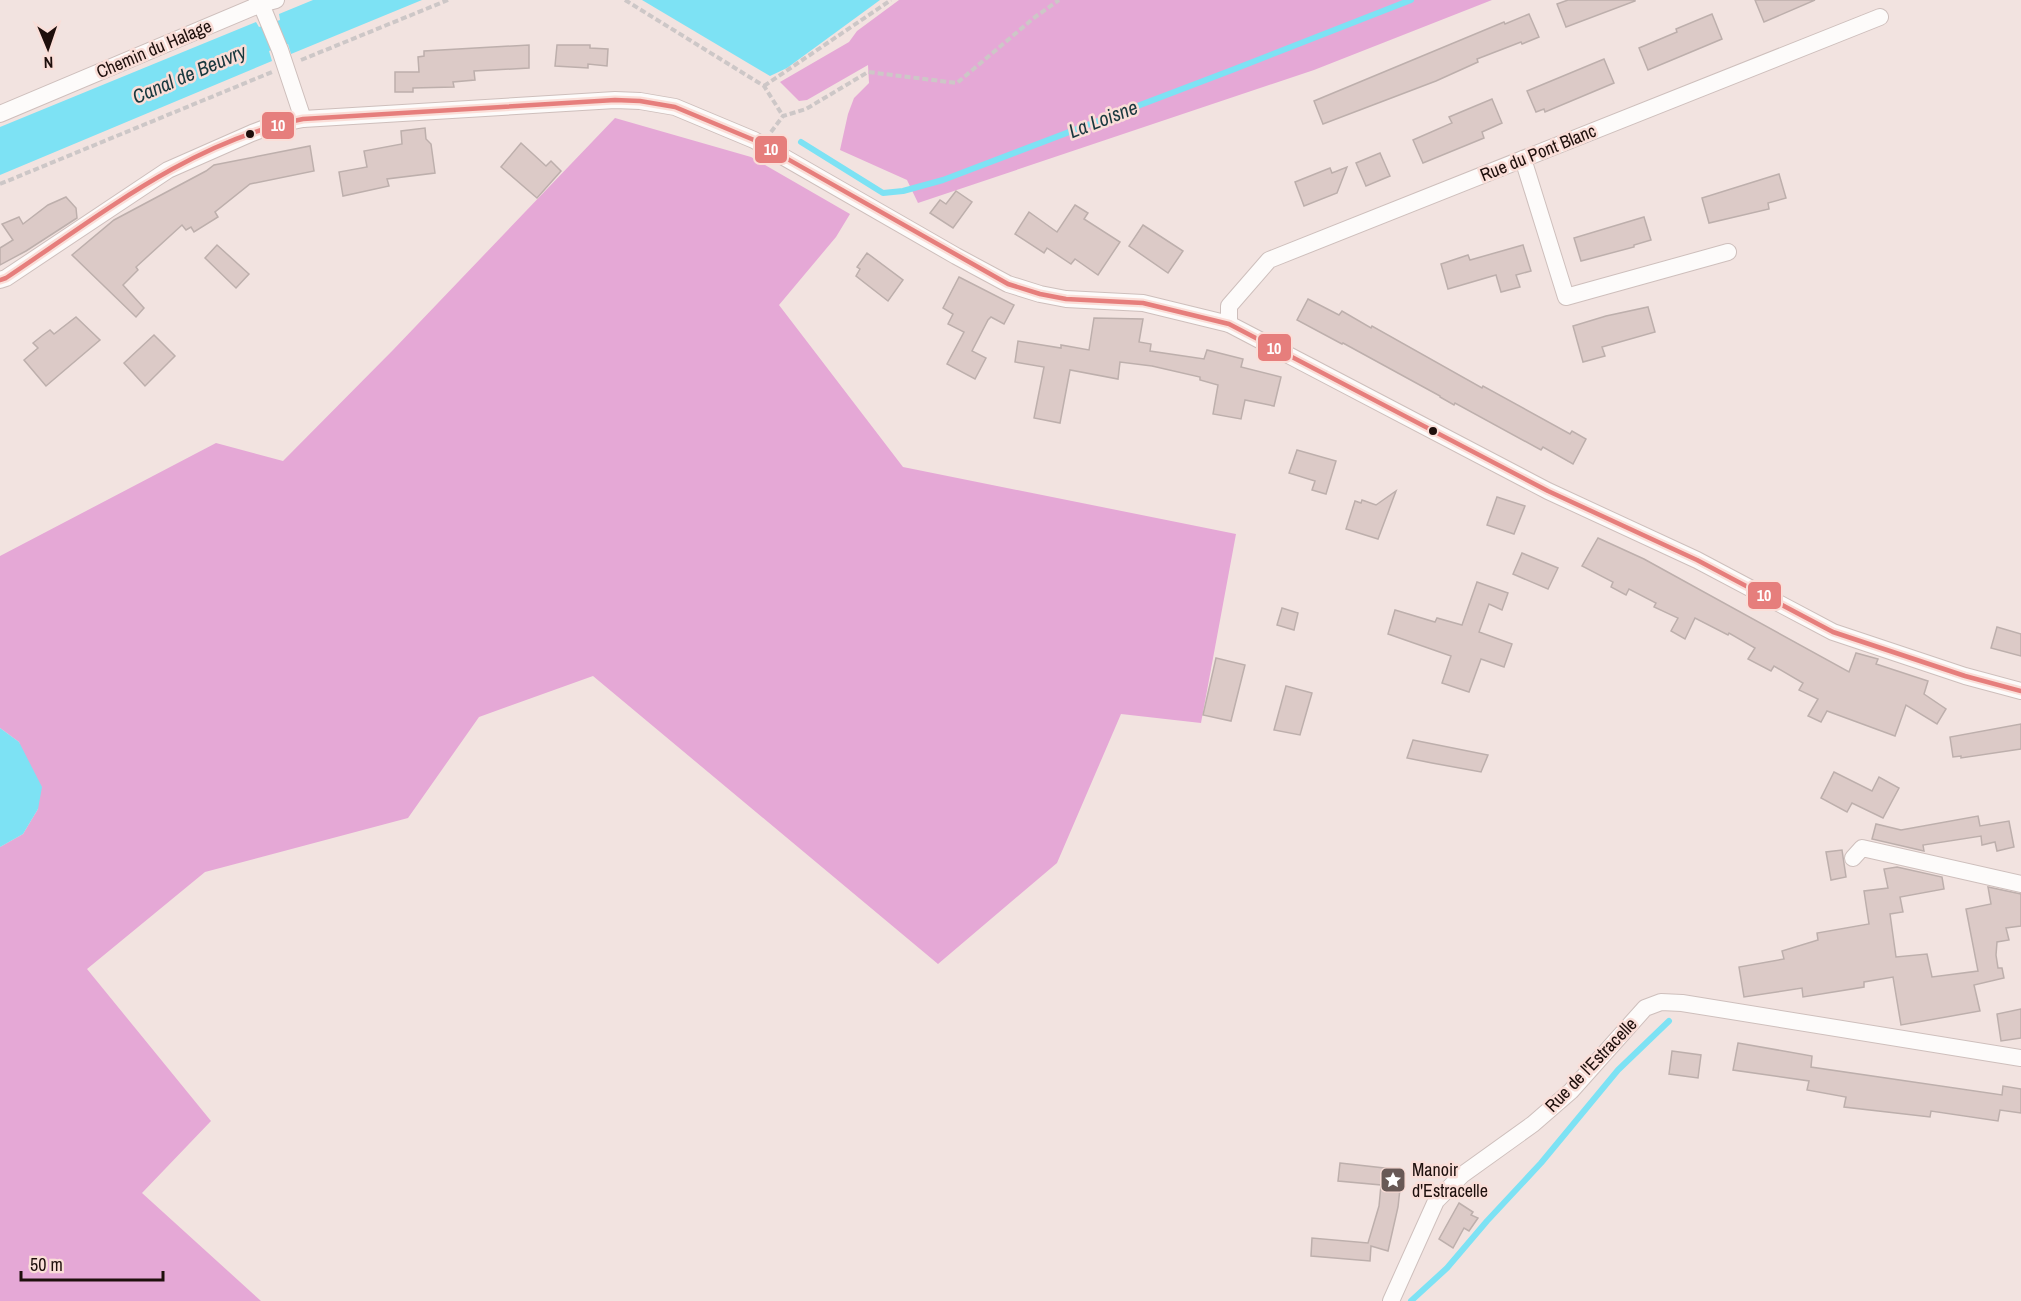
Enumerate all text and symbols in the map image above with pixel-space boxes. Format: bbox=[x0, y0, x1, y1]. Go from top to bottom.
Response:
street label: Chemin du Halage bbox=[92, 13, 215, 84]
north arrow bbox=[18, 18, 78, 78]
water label: Canal de Beuvry bbox=[128, 37, 251, 110]
text: N bbox=[43, 52, 54, 74]
water label: La Loisne bbox=[1064, 93, 1141, 144]
line badge: 10 bbox=[261, 111, 295, 140]
text: 10 bbox=[271, 114, 285, 136]
street label: Rue du Pont Blanc bbox=[1476, 118, 1600, 187]
unlabelled marker bbox=[244, 128, 256, 140]
line badge: 10 bbox=[754, 135, 788, 164]
text: 10 bbox=[764, 138, 778, 160]
line badge: 10 bbox=[1257, 333, 1292, 362]
text: 10 bbox=[1267, 337, 1281, 359]
unlabelled marker bbox=[1427, 425, 1439, 437]
line badge: 10 bbox=[1747, 581, 1782, 610]
text: 10 bbox=[1757, 584, 1771, 606]
street label: Rue de l'Estracelle bbox=[1539, 1012, 1642, 1117]
place label: Manoir d'Estracelle bbox=[1412, 1157, 1488, 1203]
place icon: Manoir d'Estracelle bbox=[1378, 1165, 1408, 1195]
scale bar bbox=[21, 1244, 164, 1282]
text: 50 m bbox=[30, 1252, 63, 1277]

